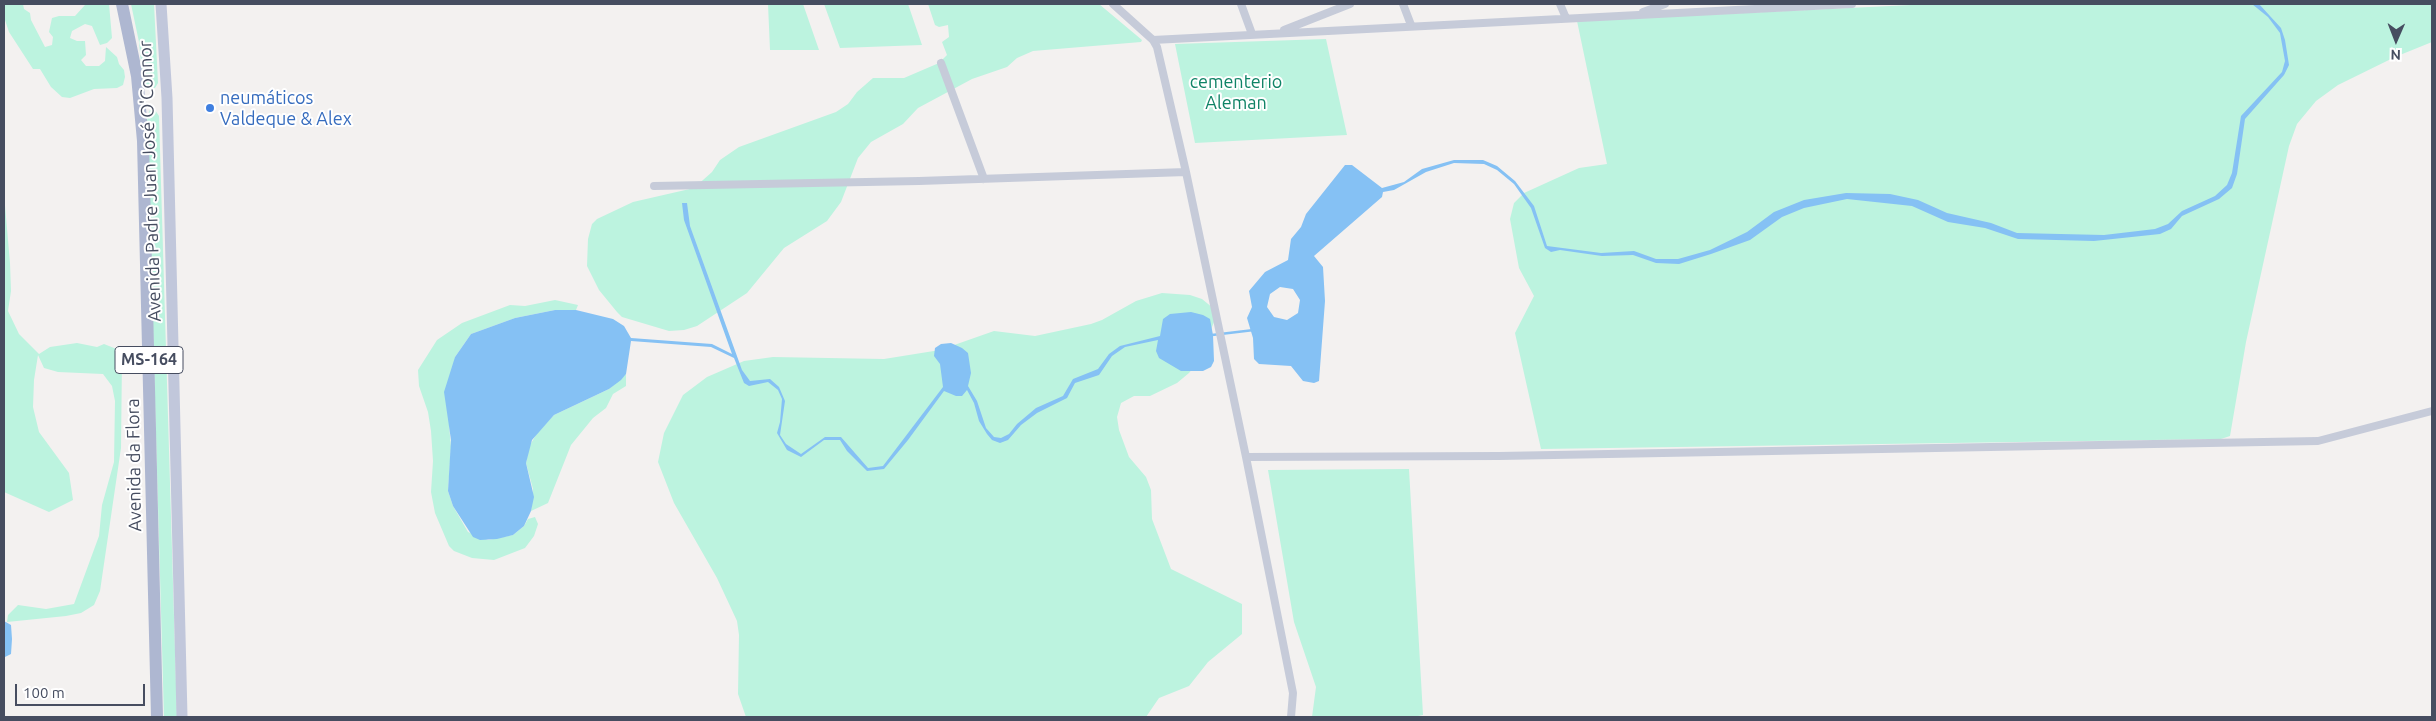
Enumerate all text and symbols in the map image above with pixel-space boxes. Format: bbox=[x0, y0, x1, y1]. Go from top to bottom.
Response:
north arrow bbox=[2371, 15, 2421, 65]
street label: Avenida Padre Juan José O'Connor bbox=[134, 40, 166, 322]
text: N bbox=[2390, 47, 2401, 63]
park label: cementerio Aleman bbox=[1190, 71, 1282, 114]
place label: neumáticos Valdeque & Alex bbox=[220, 87, 352, 130]
marker: neumáticos Valdeque & Alex bbox=[204, 102, 216, 114]
road number: MS-164 bbox=[115, 346, 183, 374]
street label: Avenida da Flora bbox=[122, 398, 146, 532]
scale bar bbox=[18, 674, 148, 706]
text: 100 m bbox=[23, 684, 65, 701]

